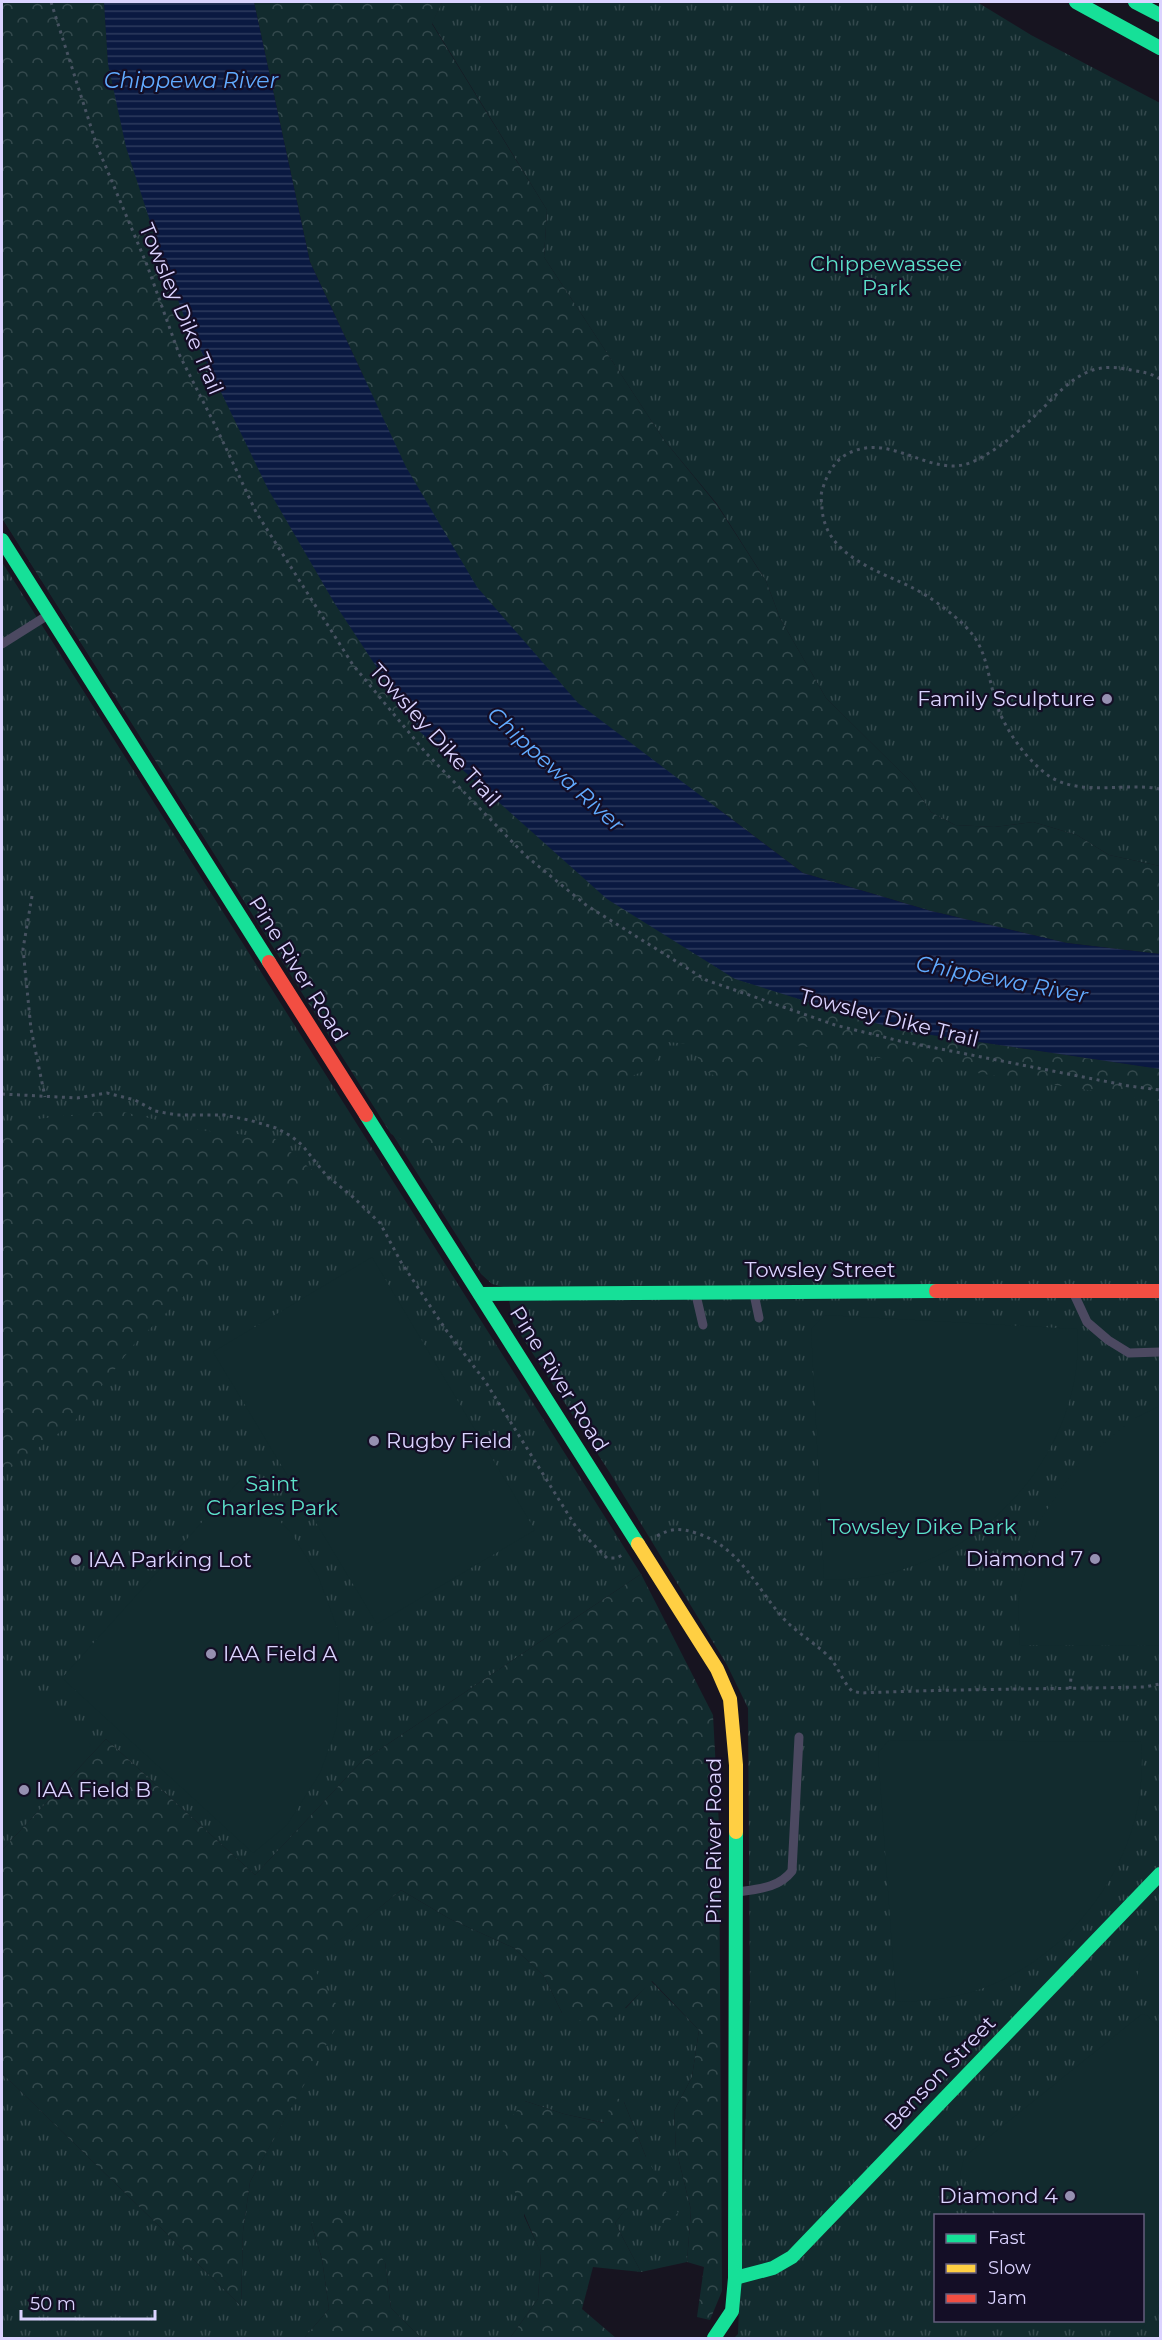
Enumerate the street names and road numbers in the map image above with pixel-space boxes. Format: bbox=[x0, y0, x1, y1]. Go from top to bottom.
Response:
street label: Towsley Dike Trail bbox=[134, 219, 229, 398]
street label: Towsley Dike Trail bbox=[365, 658, 506, 811]
street label: Pine River Road bbox=[244, 891, 353, 1046]
street label: Towsley Dike Trail bbox=[797, 983, 981, 1052]
street label: Towsley Street bbox=[745, 1257, 895, 1282]
street label: Pine River Road bbox=[505, 1301, 614, 1456]
street label: Pine River Road bbox=[701, 1758, 726, 1924]
street label: Benson Street bbox=[879, 2010, 1000, 2135]

